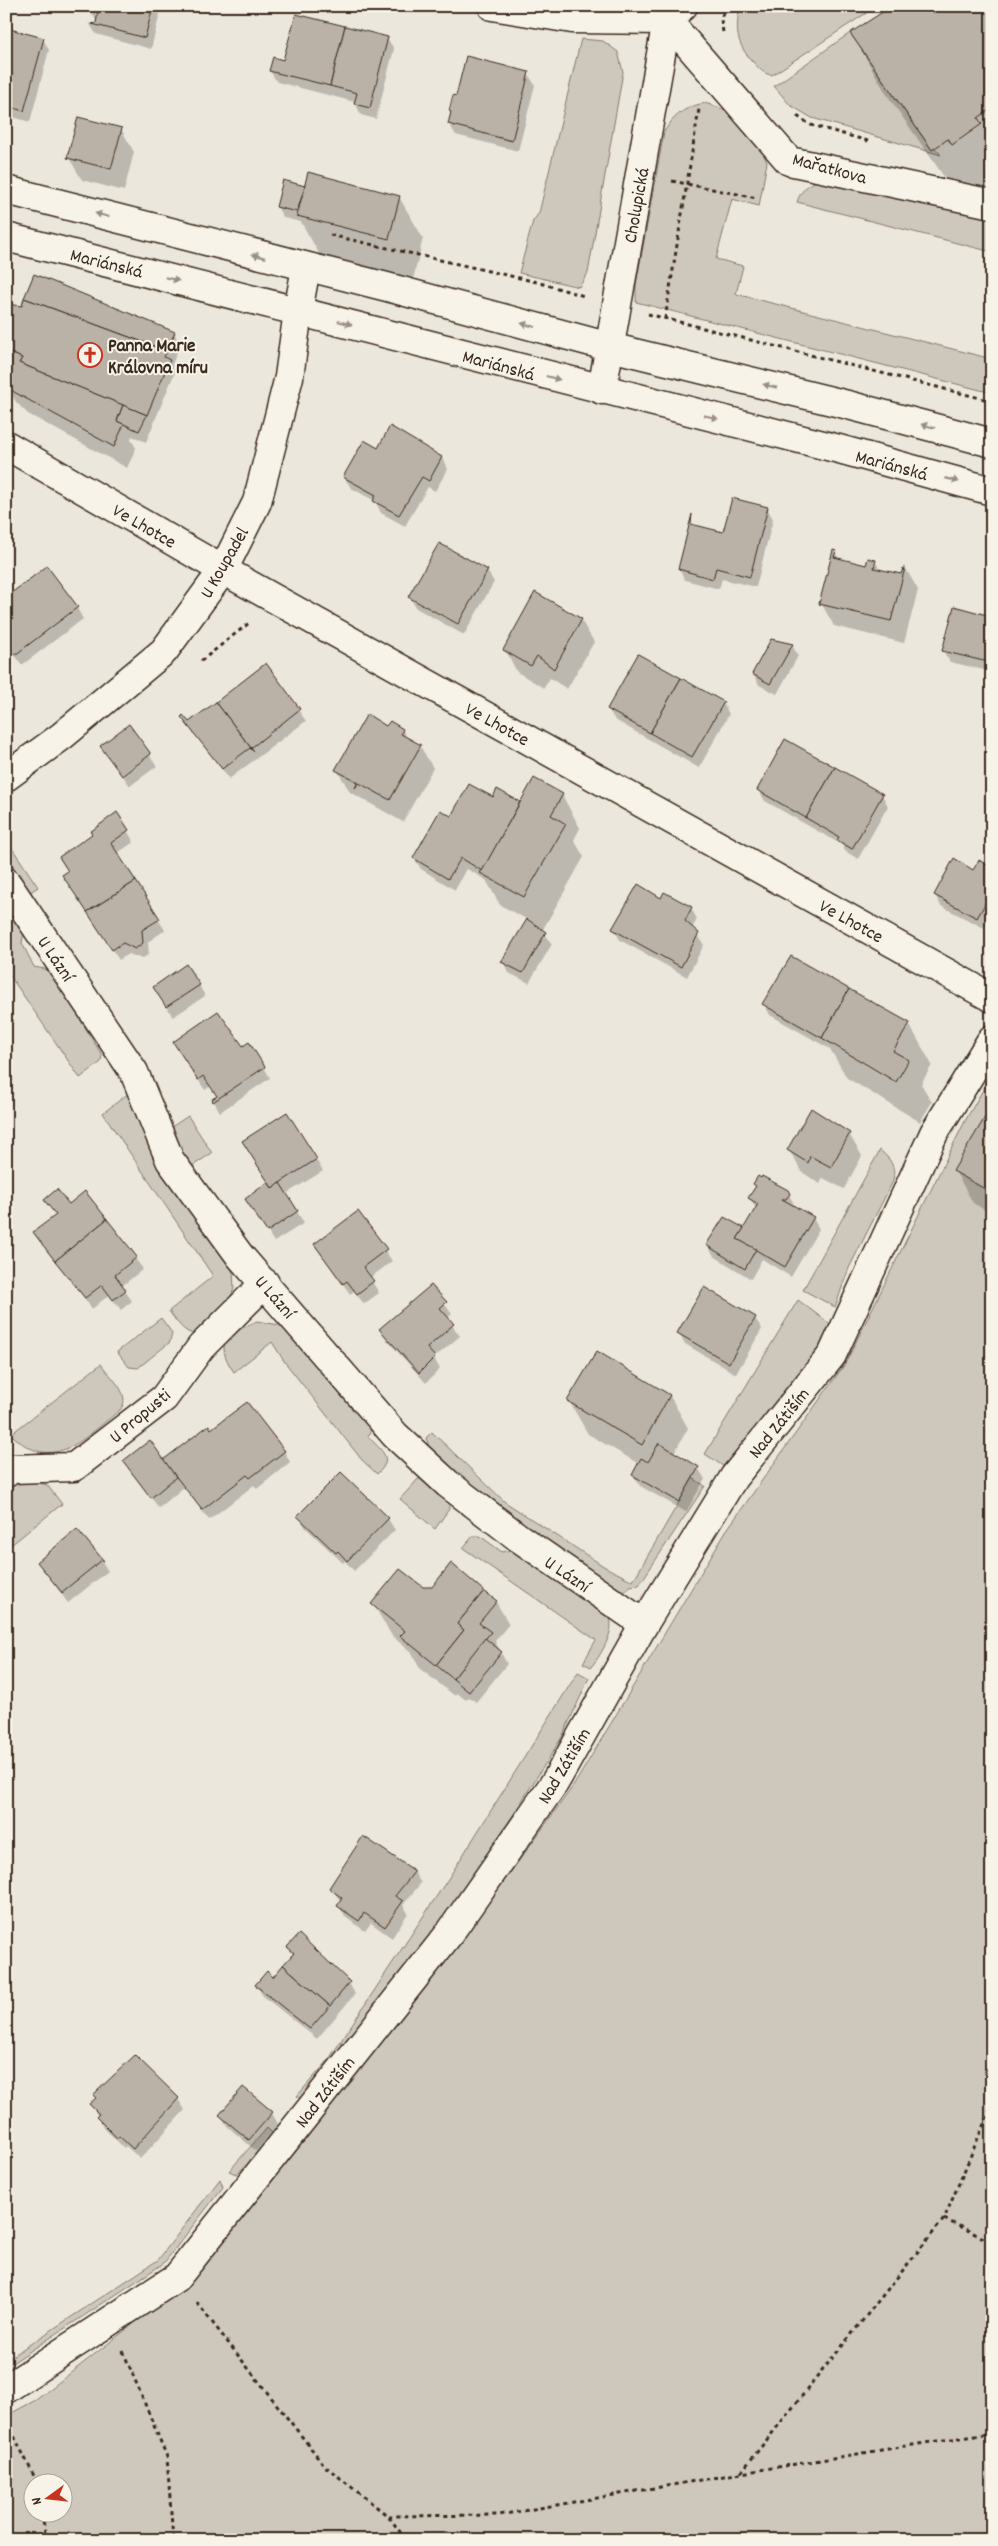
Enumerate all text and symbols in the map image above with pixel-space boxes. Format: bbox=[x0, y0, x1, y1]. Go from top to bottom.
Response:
street label: Mařatkova bbox=[789, 147, 870, 194]
street label: Cholupická bbox=[619, 165, 658, 246]
one-way arrow bbox=[94, 211, 110, 219]
street label: Mariánská bbox=[67, 243, 146, 288]
one-way arrow bbox=[252, 251, 267, 259]
one-way arrow bbox=[165, 275, 180, 283]
one-way arrow bbox=[337, 319, 353, 327]
one-way arrow bbox=[520, 321, 535, 329]
place label: Panna Marie Královna míru bbox=[108, 334, 208, 383]
church icon: Panna Marie Královna míru bbox=[77, 342, 103, 368]
street label: Mariánská bbox=[459, 345, 538, 390]
one-way arrow bbox=[545, 374, 560, 382]
one-way arrow bbox=[763, 382, 778, 390]
one-way arrow bbox=[703, 414, 718, 422]
one-way arrow bbox=[920, 421, 935, 429]
street label: Mariánská bbox=[852, 445, 931, 490]
one-way arrow bbox=[945, 476, 960, 484]
street label: Ve Lhotce bbox=[106, 499, 180, 557]
street label: U Koupadel bbox=[195, 523, 258, 604]
street label: Ve Lhotce bbox=[459, 697, 533, 755]
street label: Ve Lhotce bbox=[813, 894, 887, 952]
street label: U Lázní bbox=[29, 932, 80, 990]
street label: U Lázní bbox=[247, 1270, 301, 1327]
street label: Nad Zátiším bbox=[744, 1383, 818, 1466]
street label: U Propusti bbox=[105, 1384, 178, 1452]
street label: U Lázní bbox=[538, 1551, 596, 1602]
street label: Nad Zátiším bbox=[533, 1724, 599, 1810]
street label: Nad Zátiším bbox=[290, 2051, 363, 2135]
north arrow bbox=[22, 2474, 72, 2524]
text: N bbox=[27, 2495, 48, 2507]

